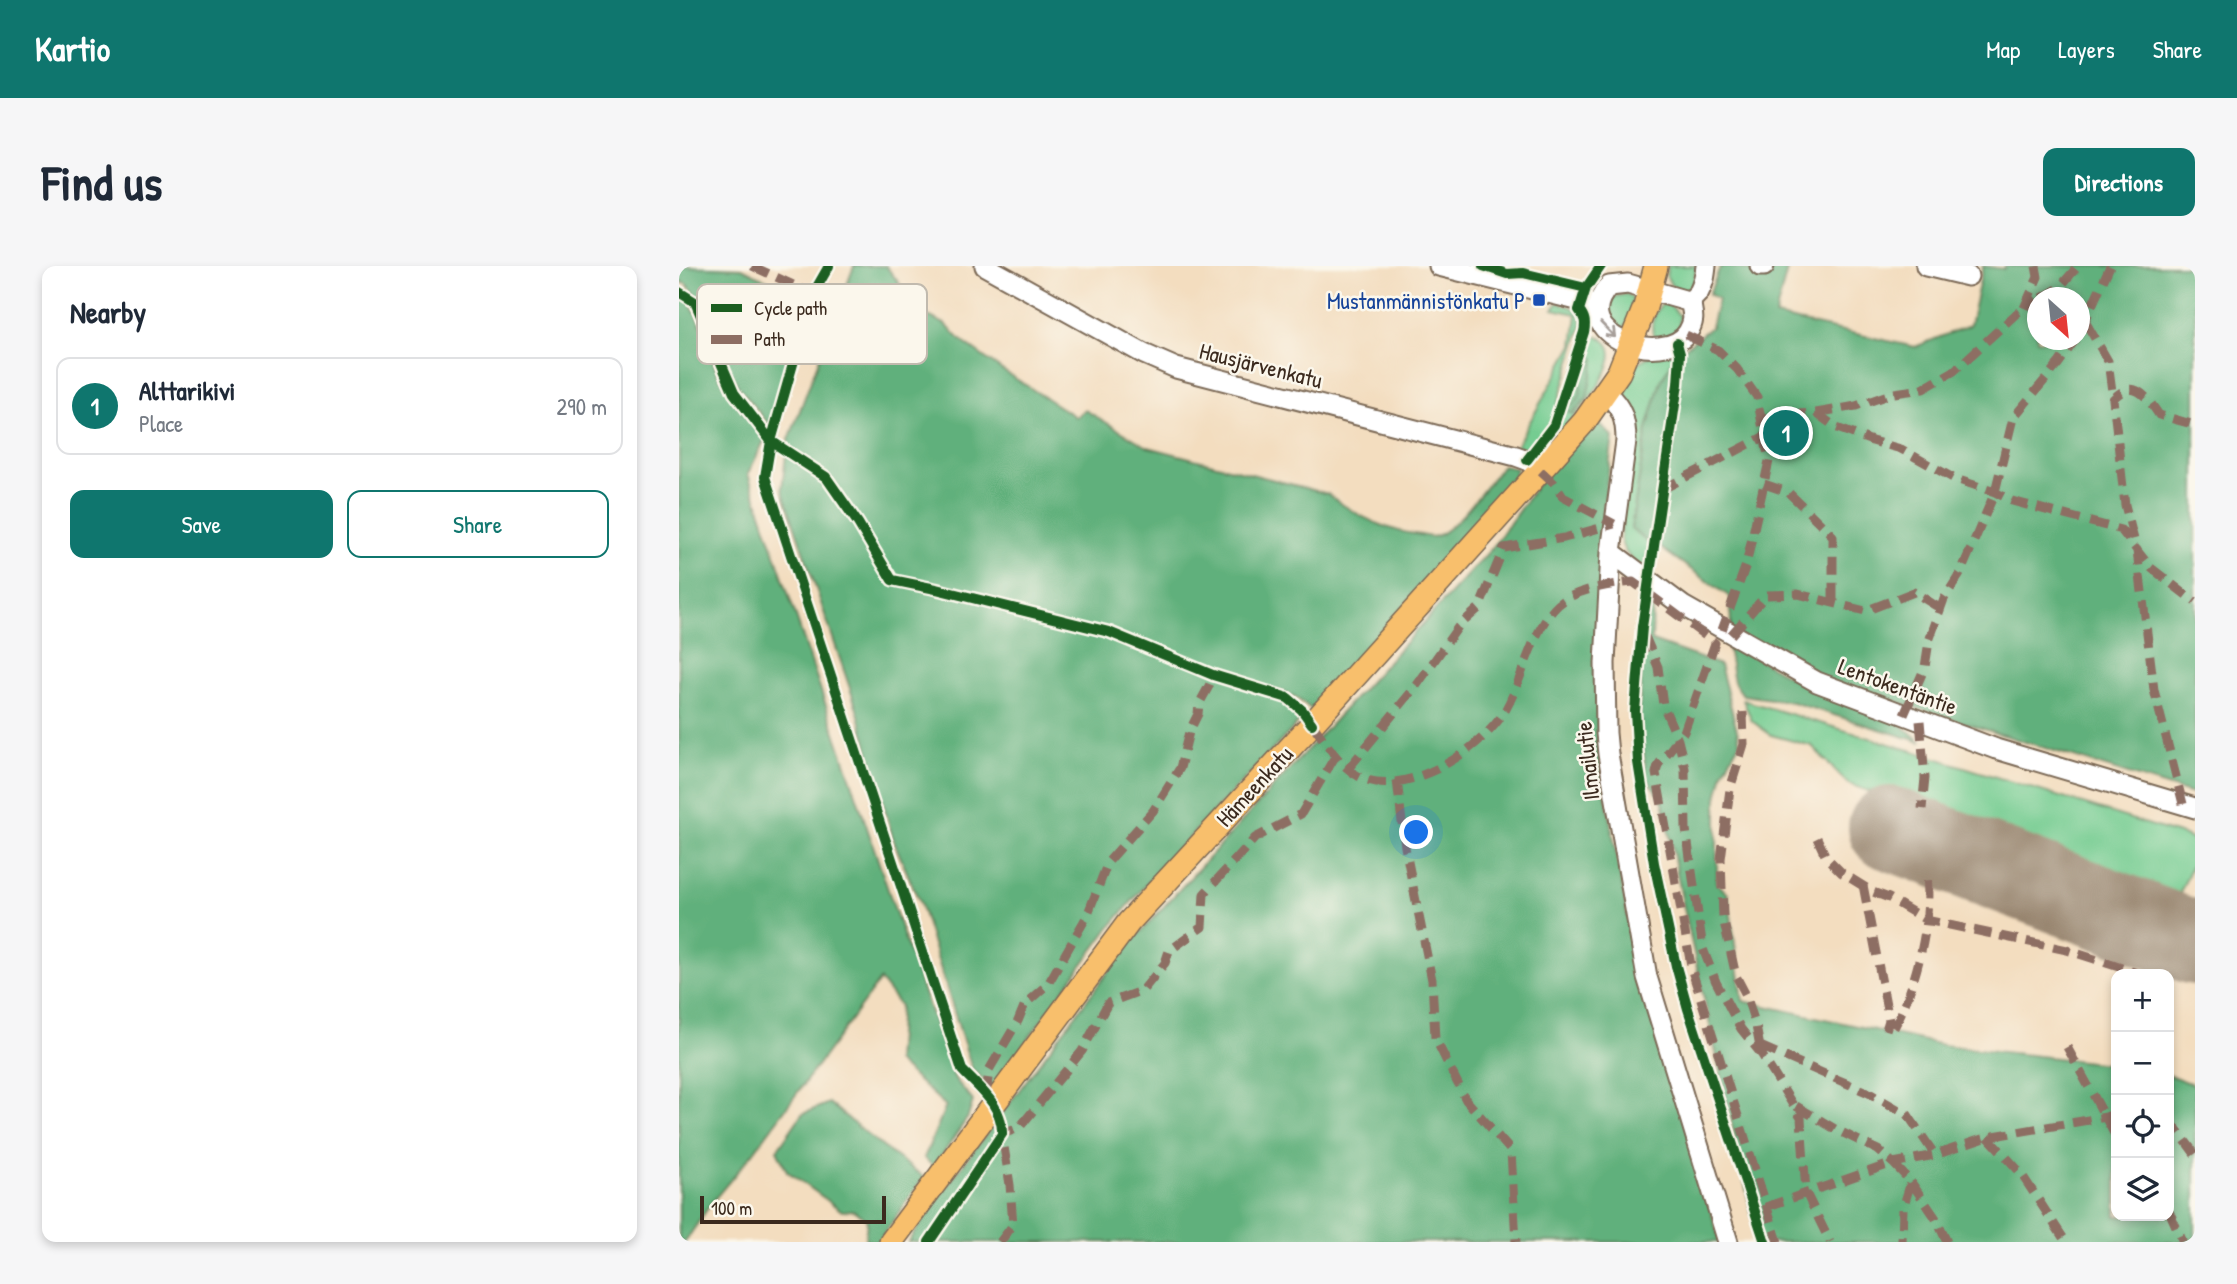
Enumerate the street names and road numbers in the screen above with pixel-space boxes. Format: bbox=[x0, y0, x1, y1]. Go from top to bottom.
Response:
street label: Hausjärvenkatu bbox=[1196, 335, 1326, 395]
street label: Lentokentäntie bbox=[1834, 650, 1962, 722]
street label: Ilmailutie bbox=[1567, 720, 1607, 802]
street label: Hämeenkatu bbox=[1209, 739, 1299, 833]

